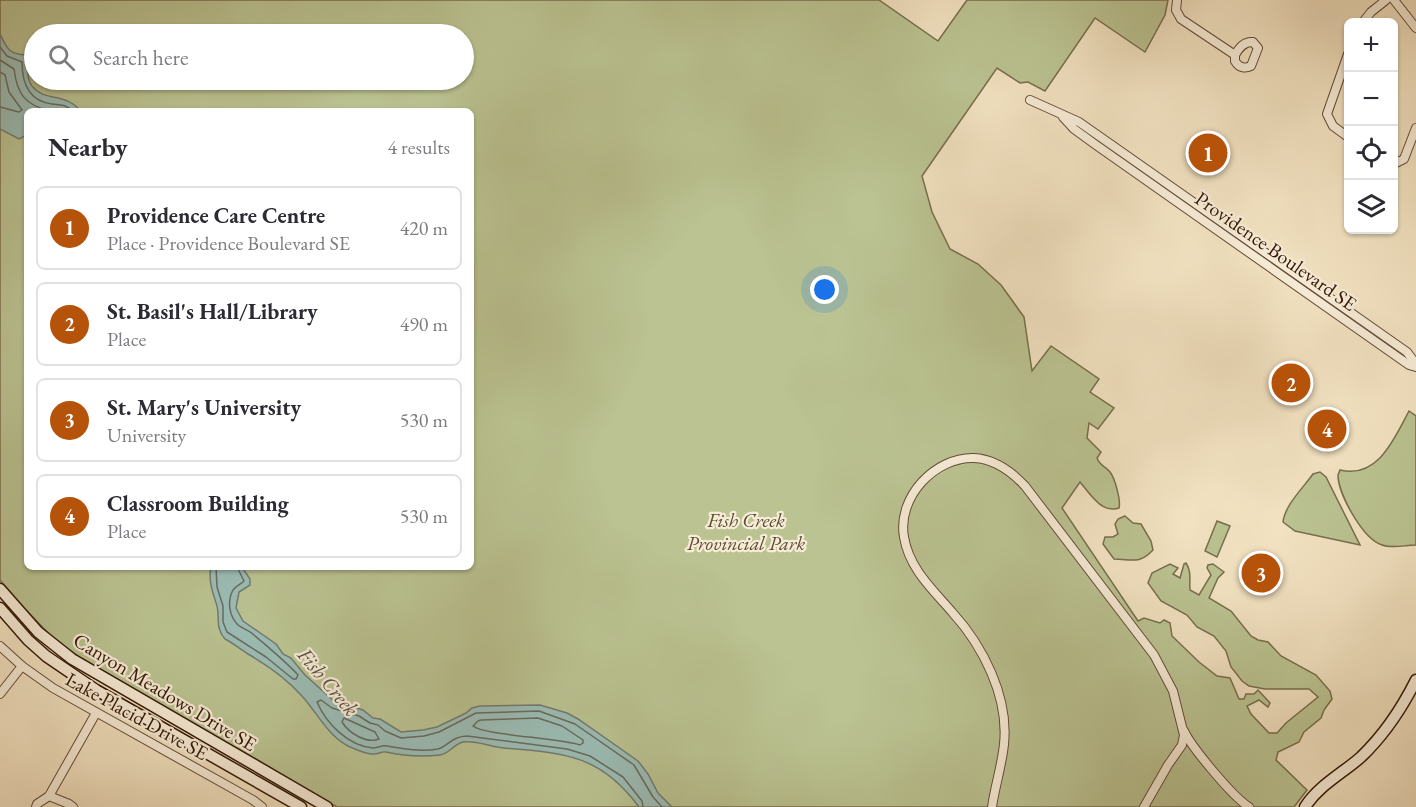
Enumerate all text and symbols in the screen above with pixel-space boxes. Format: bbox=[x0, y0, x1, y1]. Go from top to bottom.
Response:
map controls bbox=[1344, 18, 1398, 234]
button: + bbox=[1344, 18, 1398, 72]
search box bbox=[24, 24, 474, 90]
icon: search bbox=[45, 41, 78, 74]
text: Search here bbox=[93, 43, 188, 72]
button: − bbox=[1344, 72, 1398, 126]
button: locate bbox=[1344, 126, 1398, 180]
text: Nearby bbox=[48, 130, 128, 164]
pin: 1 bbox=[1188, 130, 1228, 176]
text: 4 results bbox=[387, 134, 450, 160]
button: layers bbox=[1344, 180, 1398, 234]
street label: Providence Boulevard SE bbox=[1190, 185, 1362, 317]
text: Providence Care Centre bbox=[107, 201, 325, 230]
text: 1 bbox=[64, 215, 75, 241]
text: 420 m bbox=[400, 215, 448, 241]
text: Place · Providence Boulevard SE bbox=[107, 230, 350, 256]
your location bbox=[810, 275, 839, 304]
text: St. Basil's Hall/Library bbox=[107, 297, 318, 326]
text: 2 bbox=[64, 311, 75, 337]
text: 490 m bbox=[400, 311, 448, 337]
text: Place bbox=[107, 326, 146, 352]
pin: 2 bbox=[1272, 360, 1310, 406]
text: St. Mary's University bbox=[107, 393, 301, 422]
pin: 4 bbox=[1308, 406, 1346, 452]
text: 3 bbox=[64, 407, 75, 433]
text: 530 m bbox=[400, 407, 448, 433]
text: University bbox=[107, 422, 186, 448]
text: Classroom Building bbox=[107, 489, 289, 518]
text: 4 bbox=[64, 503, 75, 529]
text: 530 m bbox=[400, 503, 448, 529]
park label: Fish Creek Provincial Park bbox=[687, 507, 805, 556]
text: Place bbox=[107, 518, 146, 544]
pin: 3 bbox=[1242, 550, 1280, 596]
street label: Canyon Meadows Drive SE bbox=[69, 627, 261, 757]
water label: Fish Creek bbox=[291, 641, 365, 722]
street label: Lake Placid Drive SE bbox=[61, 666, 213, 766]

